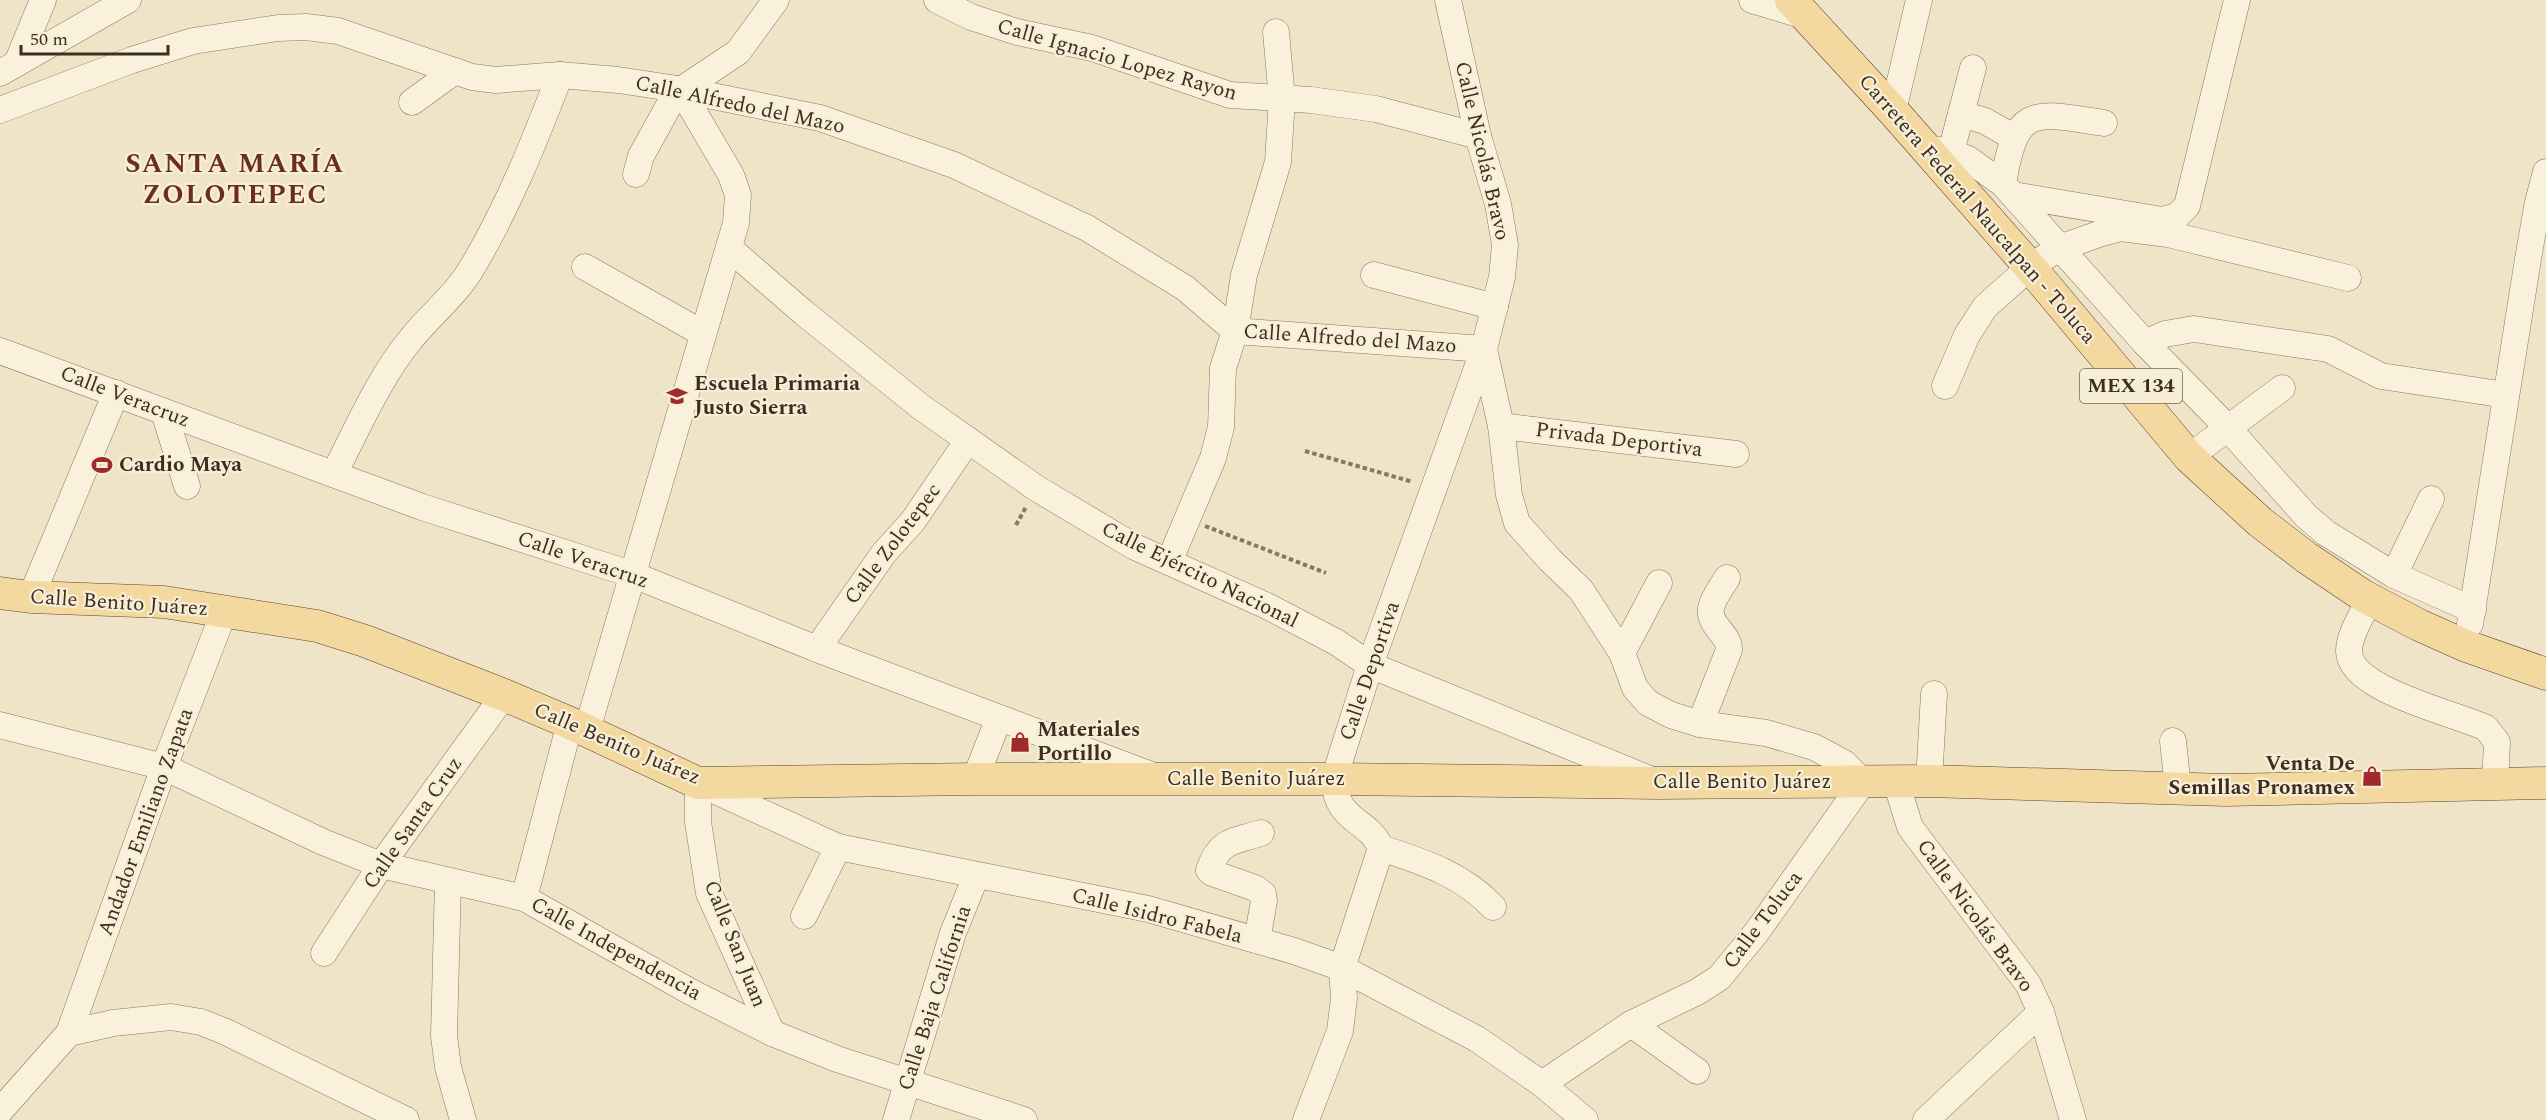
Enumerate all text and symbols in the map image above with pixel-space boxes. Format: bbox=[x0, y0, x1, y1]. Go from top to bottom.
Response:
street label: Calle Ignacio Lopez Rayon bbox=[993, 10, 1241, 110]
scale bar bbox=[21, 18, 168, 56]
text: 50 m bbox=[30, 26, 68, 53]
street label: Calle Nicolás Bravo bbox=[1446, 58, 1518, 244]
street label: Calle Alfredo del Mazo bbox=[632, 67, 848, 143]
street label: Carretera Federal Naucalpan - Toluca bbox=[1850, 67, 2104, 352]
district label: SANTA MARÍA ZOLOTEPEC bbox=[125, 143, 345, 216]
street label: Calle Alfredo del Mazo bbox=[1242, 316, 1458, 362]
street label: Calle Veracruz bbox=[55, 358, 195, 436]
place label: Escuela Primaria Justo Sierra bbox=[694, 368, 860, 424]
road number: MEX 134 bbox=[2080, 369, 2182, 403]
school or university icon: Escuela Primaria Justo Sierra bbox=[665, 384, 689, 408]
street label: Privada Deportiva bbox=[1534, 414, 1705, 466]
place label: Cardio Maya bbox=[119, 449, 242, 481]
sports icon: Cardio Maya bbox=[90, 453, 114, 477]
street label: Calle Zolotepec bbox=[837, 476, 949, 612]
street label: Calle Ejército Nacional bbox=[1096, 513, 1304, 637]
street label: Calle Veracruz bbox=[513, 523, 653, 597]
street label: Calle Benito Juárez bbox=[29, 581, 209, 625]
street label: Calle Deportiva bbox=[1331, 596, 1409, 745]
street label: Calle Benito Juárez bbox=[528, 694, 706, 794]
street label: Andador Emiliano Zapata bbox=[90, 703, 202, 940]
place label: Materiales Portillo bbox=[1037, 714, 1140, 770]
shop icon: Materiales Portillo bbox=[1008, 730, 1032, 754]
place label: Venta De Semillas Pronamex bbox=[2168, 748, 2355, 804]
street label: Calle Santa Cruz bbox=[355, 750, 471, 896]
street label: Calle Benito Juárez bbox=[1167, 763, 1345, 795]
shop icon: Venta De Semillas Pronamex bbox=[2360, 764, 2384, 788]
street label: Calle Benito Juárez bbox=[1653, 766, 1831, 798]
street label: Calle Nicolás Bravo bbox=[1908, 833, 2042, 999]
street label: Calle Toluca bbox=[1715, 864, 1811, 976]
street label: Calle San Juan bbox=[695, 876, 775, 1012]
street label: Calle Isidro Fabela bbox=[1068, 879, 1246, 953]
street label: Calle Independencia bbox=[525, 889, 708, 1010]
street label: Calle Baja California bbox=[890, 900, 980, 1095]

